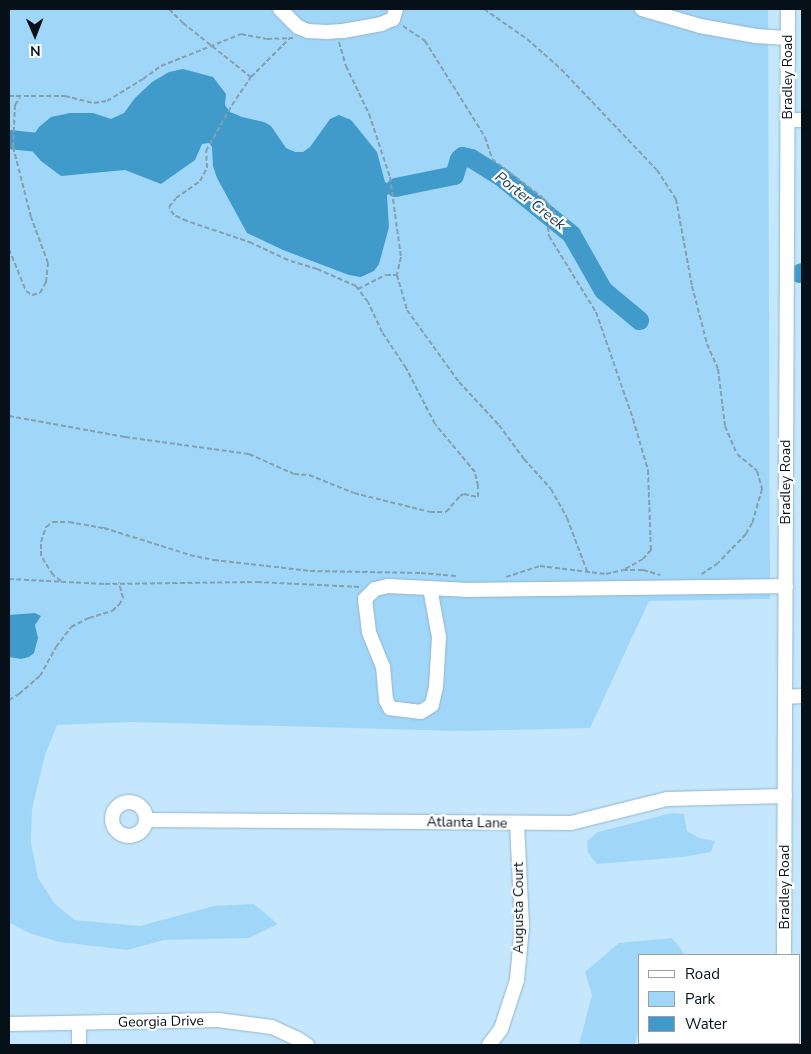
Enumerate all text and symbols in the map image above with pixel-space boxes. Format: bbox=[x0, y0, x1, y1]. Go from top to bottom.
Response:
north arrow bbox=[10, 10, 60, 60]
street label: Bradley Road bbox=[780, 35, 796, 119]
text: N bbox=[30, 41, 41, 60]
water label: Porter Creek bbox=[491, 168, 569, 234]
street label: Bradley Road bbox=[778, 440, 794, 524]
street label: Atlanta Lane bbox=[426, 814, 508, 832]
street label: Bradley Road bbox=[777, 845, 793, 929]
street label: Augusta Court bbox=[511, 862, 527, 954]
legend bbox=[638, 954, 801, 1044]
text: Road bbox=[685, 964, 720, 984]
text: Park bbox=[685, 989, 715, 1009]
street label: Georgia Drive bbox=[118, 1013, 204, 1031]
text: Water bbox=[685, 1014, 727, 1034]

